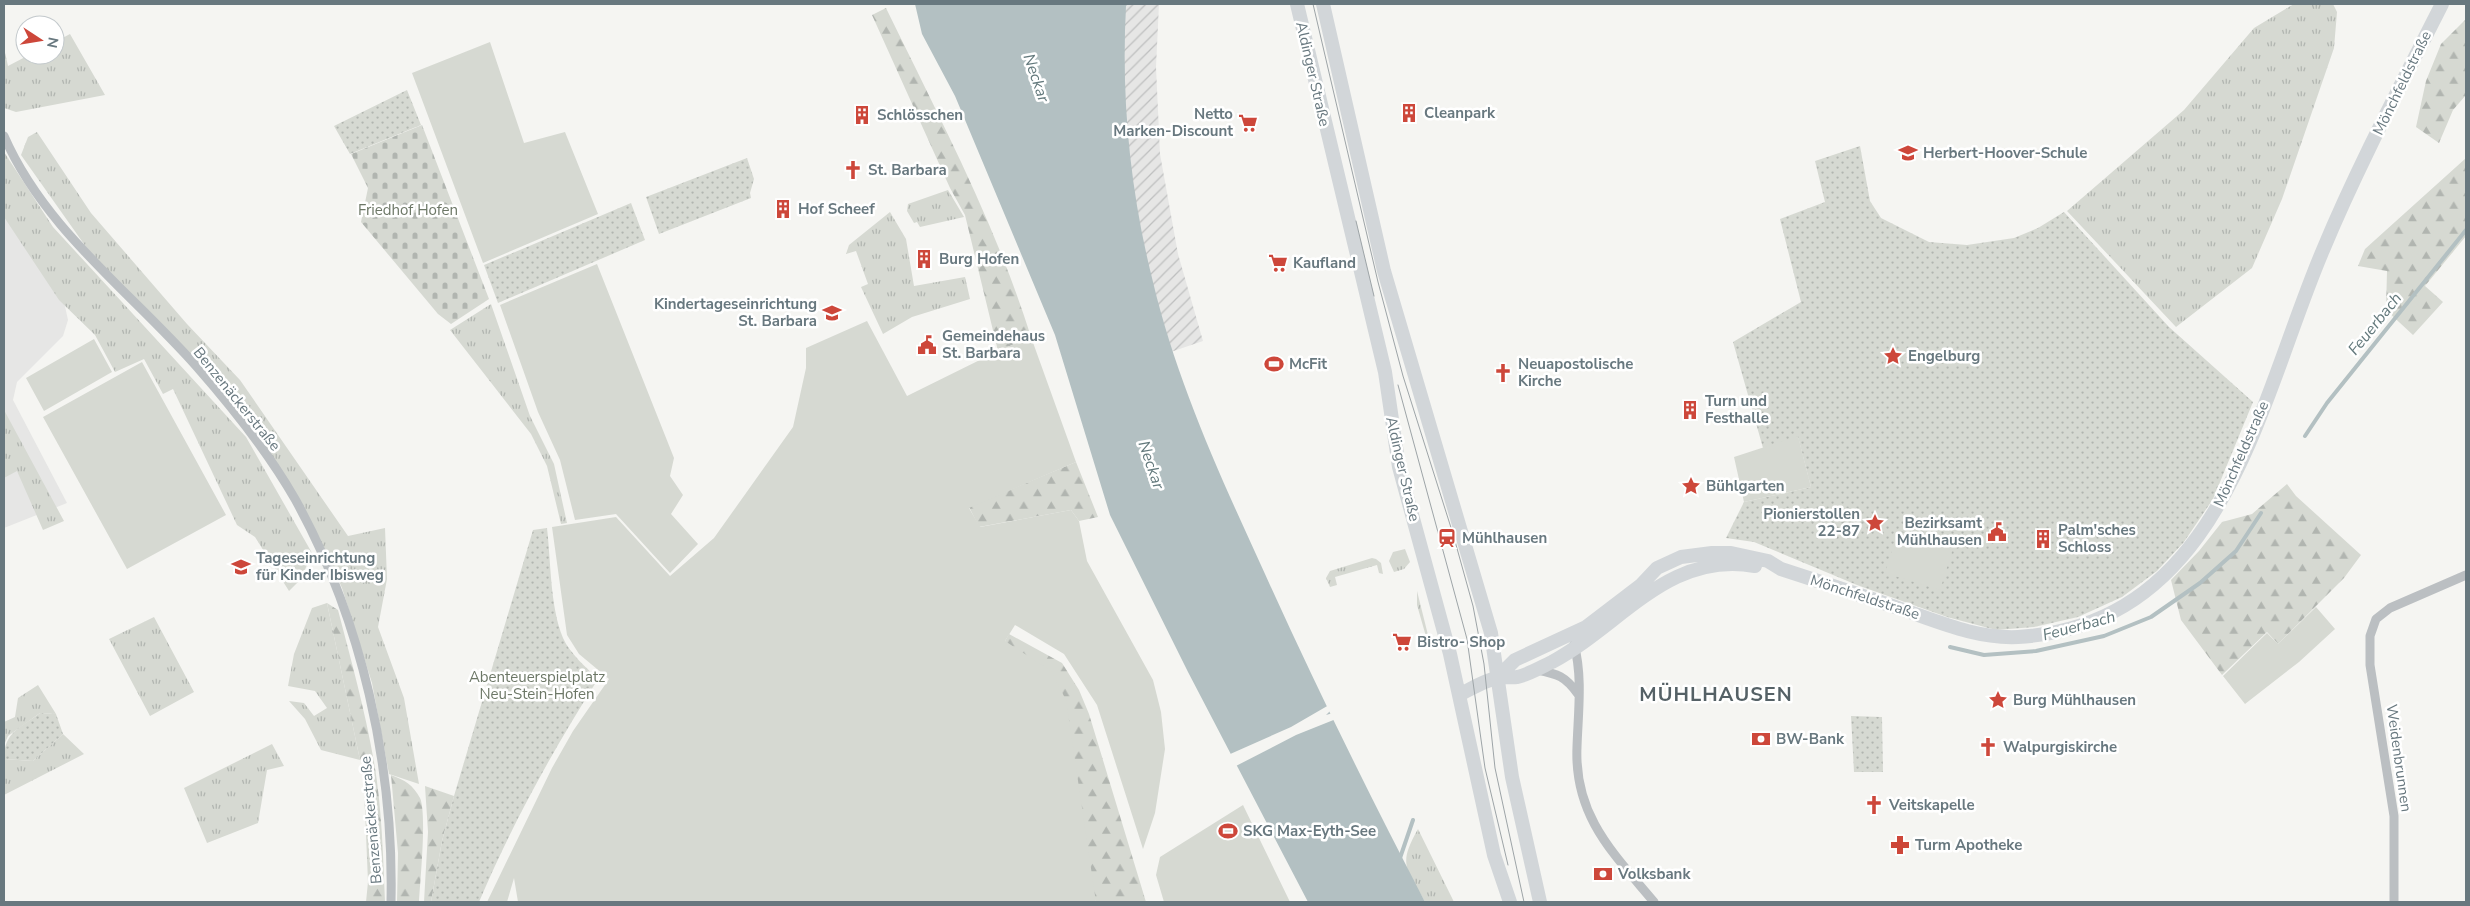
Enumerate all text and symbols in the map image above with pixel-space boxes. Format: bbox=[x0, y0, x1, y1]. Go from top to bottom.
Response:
north arrow bbox=[15, 15, 65, 65]
street label: Aldinger Straße bbox=[1291, 20, 1335, 128]
street label: Mönchfeldstraße bbox=[2368, 27, 2436, 139]
text: N bbox=[42, 35, 63, 50]
water label: Neckar bbox=[1017, 51, 1055, 106]
building icon: Cleanpark bbox=[1398, 102, 1420, 124]
place label: Cleanpark bbox=[1424, 103, 1496, 123]
building icon: Schlösschen bbox=[851, 104, 873, 126]
place label: Netto Marken-Discount bbox=[1113, 104, 1233, 141]
place label: Schlösschen bbox=[877, 105, 963, 125]
supermarket icon: Netto Marken-Discount bbox=[1237, 112, 1259, 134]
school or university icon: Herbert-Hoover-Schule bbox=[1897, 142, 1919, 164]
place label: Herbert-Hoover-Schule bbox=[1923, 143, 2087, 163]
church icon: St. Barbara bbox=[842, 159, 864, 181]
place label: St. Barbara bbox=[868, 160, 947, 180]
building icon: Hof Scheef bbox=[772, 198, 794, 220]
place label: Hof Scheef bbox=[798, 199, 875, 219]
park label: Friedhof Hofen bbox=[358, 200, 458, 220]
building icon: Burg Hofen bbox=[913, 248, 935, 270]
place label: Burg Hofen bbox=[939, 249, 1019, 269]
supermarket icon: Kaufland bbox=[1267, 252, 1289, 274]
place label: Kaufland bbox=[1293, 253, 1356, 273]
water label: Feuerbach bbox=[2343, 288, 2407, 360]
place label: Kindertageseinrichtung St. Barbara bbox=[654, 294, 817, 331]
school or university icon: Kindertageseinrichtung St. Barbara bbox=[821, 302, 843, 324]
place label: Gemeindehaus St. Barbara bbox=[942, 326, 1045, 363]
public building icon: Gemeindehaus St. Barbara bbox=[916, 334, 938, 356]
street label: Benzenäckerstraße bbox=[189, 343, 285, 455]
place icon: Engelburg bbox=[1882, 345, 1904, 367]
place label: Engelburg bbox=[1908, 346, 1980, 366]
sports icon: McFit bbox=[1263, 353, 1285, 375]
place label: McFit bbox=[1289, 354, 1327, 374]
place label: Neuapostolische Kirche bbox=[1518, 354, 1633, 391]
church icon: Neuapostolische Kirche bbox=[1492, 362, 1514, 384]
place label: Turn und Festhalle bbox=[1705, 391, 1769, 428]
street label: Mönchfeldstraße bbox=[2209, 398, 2273, 510]
building icon: Turn und Festhalle bbox=[1679, 399, 1701, 421]
street label: Aldinger Straße bbox=[1381, 415, 1425, 523]
water label: Neckar bbox=[1132, 438, 1170, 493]
place icon: Bühlgarten bbox=[1680, 475, 1702, 497]
place label: Bühlgarten bbox=[1706, 476, 1785, 496]
place label: Pionierstollen 22-87 bbox=[1763, 504, 1860, 541]
place icon: Pionierstollen 22-87 bbox=[1864, 512, 1886, 534]
place label: Bezirksamt Mühlhausen bbox=[1897, 513, 1982, 550]
place label: Palm'sches Schloss bbox=[2058, 520, 2136, 557]
public building icon: Bezirksamt Mühlhausen bbox=[1986, 521, 2008, 543]
station icon: Mühlhausen bbox=[1436, 527, 1458, 549]
place label: Mühlhausen bbox=[1462, 528, 1547, 548]
building icon: Palm'sches Schloss bbox=[2032, 528, 2054, 550]
place label: Tageseinrichtung für Kinder Ibisweg bbox=[256, 548, 384, 585]
school or university icon: Tageseinrichtung für Kinder Ibisweg bbox=[230, 556, 252, 578]
street label: Mönchfeldstraße bbox=[1808, 570, 1922, 624]
water label: Feuerbach bbox=[2040, 606, 2118, 646]
supermarket icon: Bistro- Shop bbox=[1391, 631, 1413, 653]
place label: Bistro- Shop bbox=[1417, 632, 1505, 652]
park label: Abenteuerspielplatz Neu-Stein-Hofen bbox=[469, 667, 605, 704]
district label: MÜHLHAUSEN bbox=[1639, 681, 1793, 708]
place icon: Burg Mühlhausen bbox=[1987, 689, 2009, 711]
place label: Burg Mühlhausen bbox=[2013, 690, 2136, 710]
street label: Weidenbrunnen bbox=[2382, 703, 2416, 813]
bank icon: BW-Bank bbox=[1750, 728, 1772, 750]
place label: BW-Bank bbox=[1776, 729, 1845, 749]
church icon: Walpurgiskirche bbox=[1977, 736, 1999, 758]
place label: Walpurgiskirche bbox=[2003, 737, 2117, 757]
street label: Benzenäckerstraße bbox=[355, 755, 387, 885]
church icon: Veitskapelle bbox=[1863, 794, 1885, 816]
place label: Veitskapelle bbox=[1888, 795, 1975, 815]
sports icon: SKG Max-Eyth-See bbox=[1217, 820, 1239, 842]
place label: SKG Max-Eyth-See bbox=[1243, 821, 1376, 841]
pharmacy icon: Turm Apotheke bbox=[1889, 834, 1911, 856]
place label: Turm Apotheke bbox=[1915, 835, 2022, 855]
bank icon: Volksbank bbox=[1592, 863, 1614, 885]
place label: Volksbank bbox=[1617, 864, 1691, 884]

